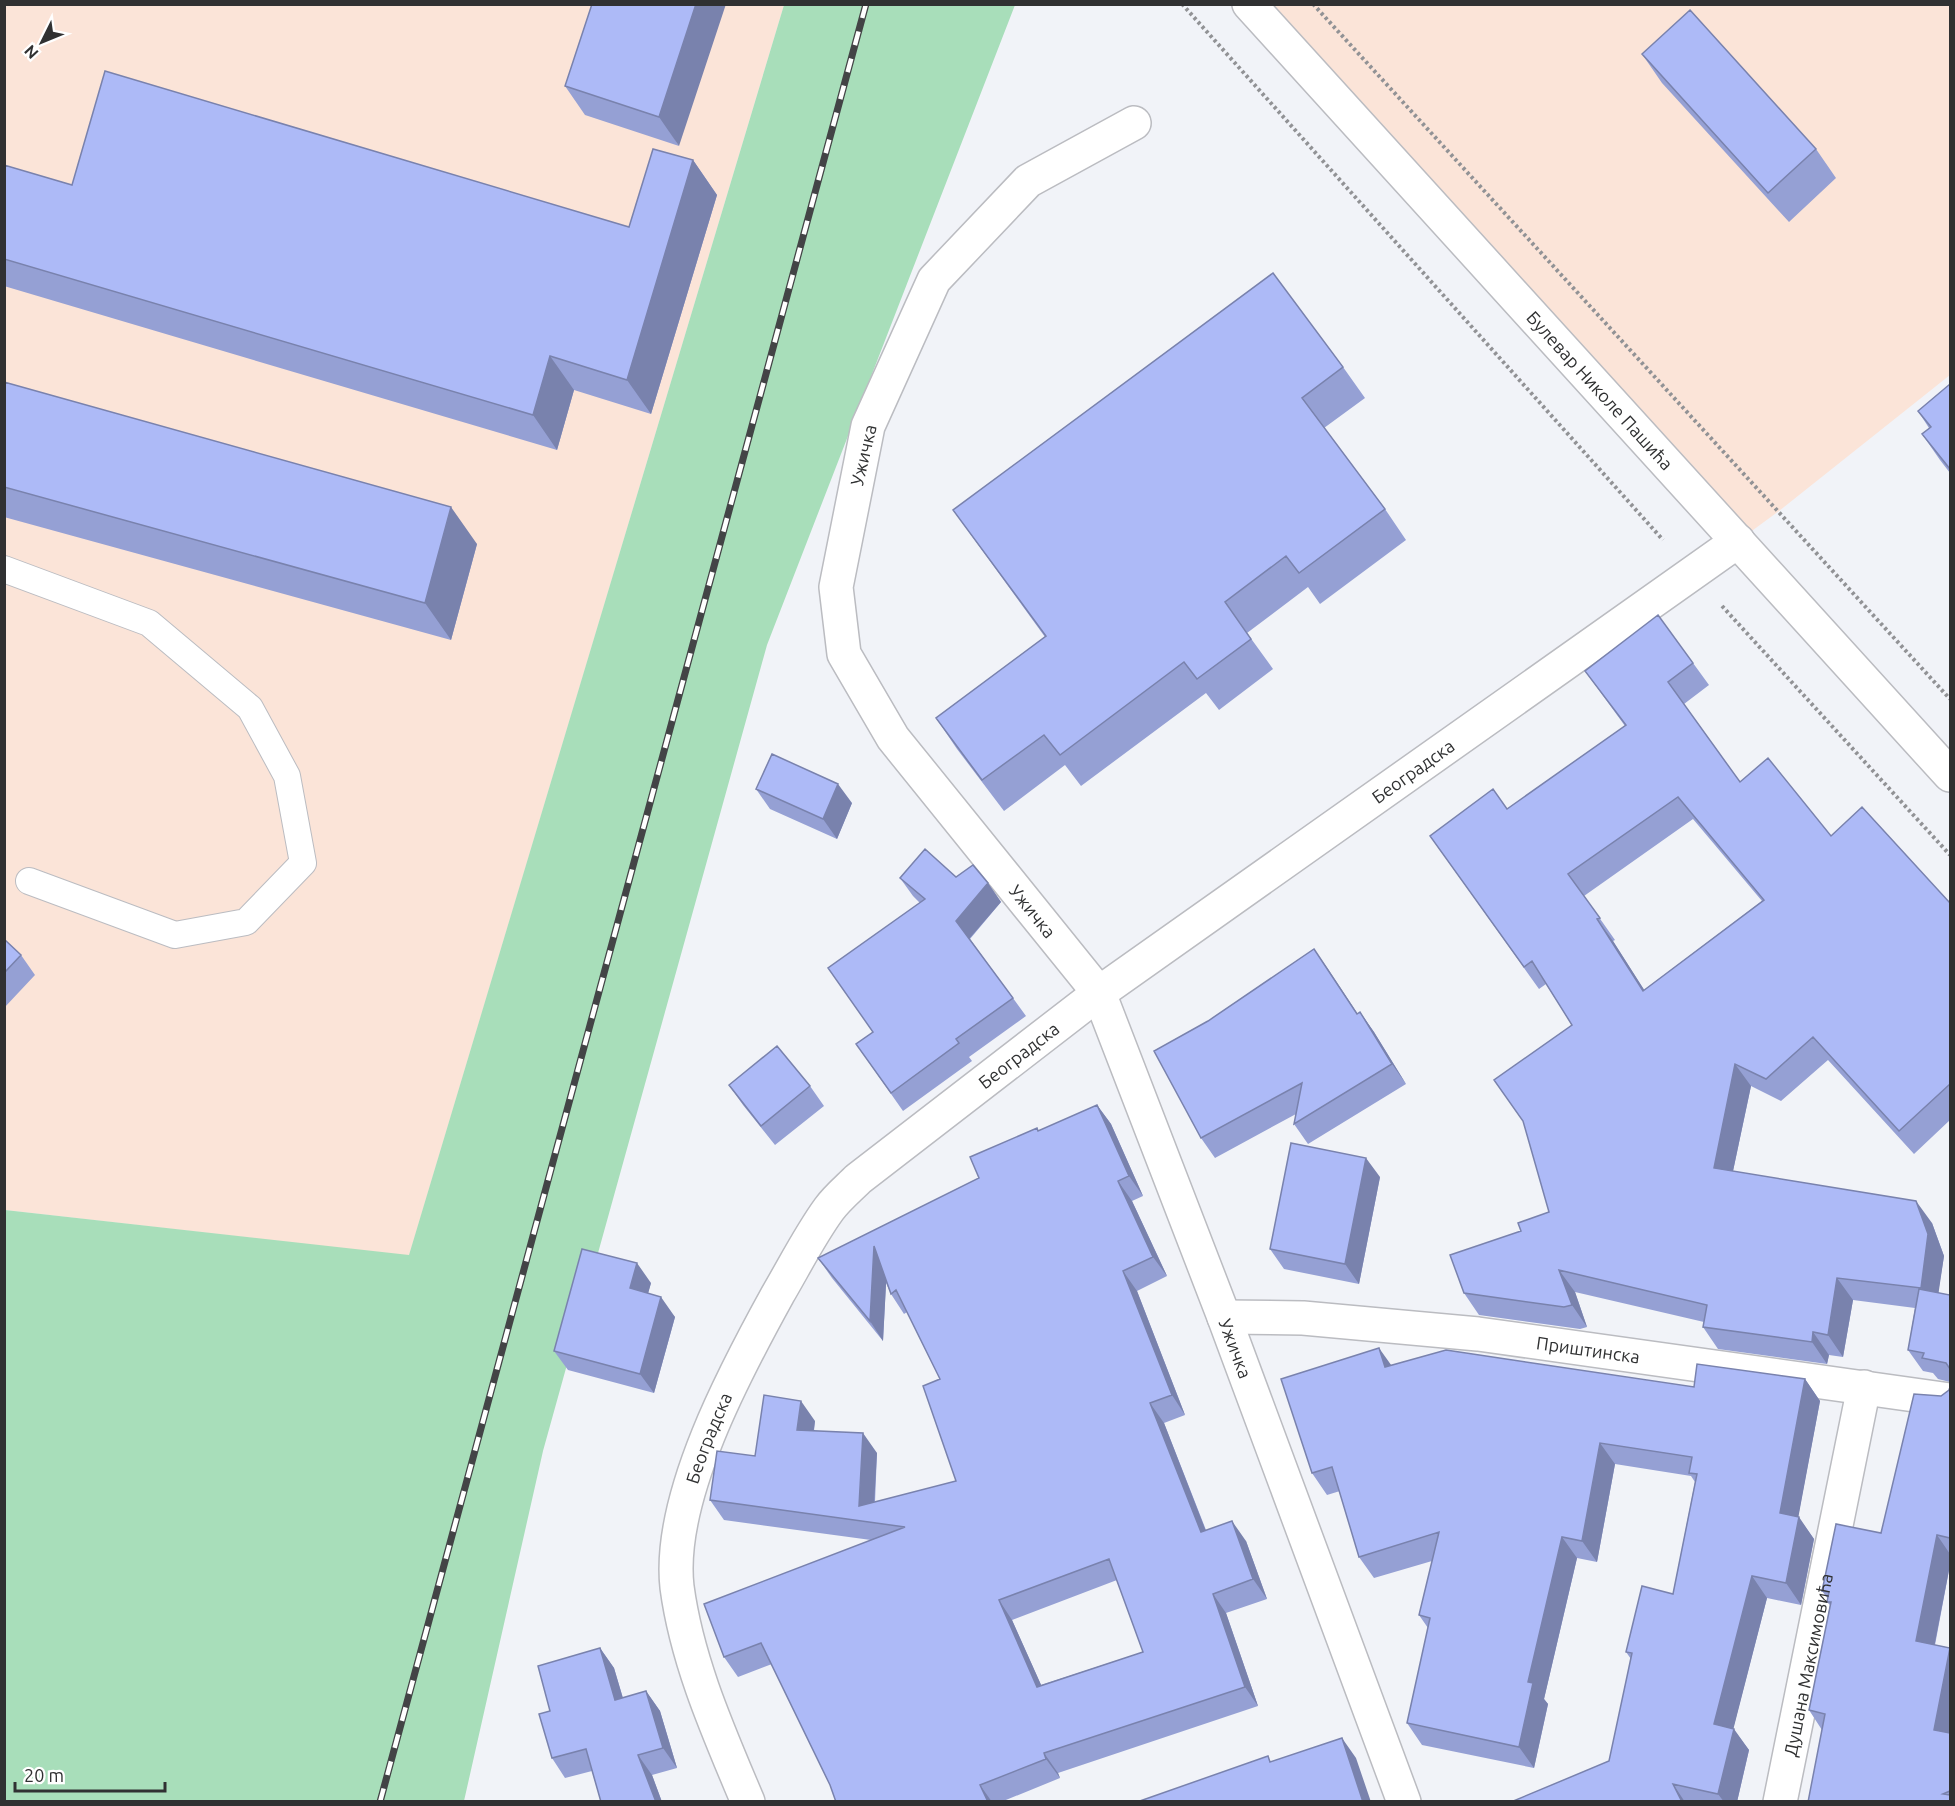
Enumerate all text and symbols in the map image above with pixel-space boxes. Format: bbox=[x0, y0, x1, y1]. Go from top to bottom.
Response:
north arrow bbox=[12, 12, 72, 72]
text: N bbox=[20, 42, 42, 63]
street label: Булевар Николе Пашића bbox=[1523, 307, 1677, 474]
street label: Ужичка bbox=[846, 423, 880, 487]
street label: Београдска bbox=[1368, 735, 1458, 807]
street label: Ужичка bbox=[1006, 881, 1060, 942]
street label: Београдска bbox=[974, 1018, 1063, 1092]
street label: Ужичка bbox=[1215, 1316, 1256, 1381]
street label: Приштинска bbox=[1535, 1332, 1641, 1367]
street label: Београдска bbox=[682, 1389, 735, 1486]
street label: Душана Максимовића bbox=[1779, 1572, 1836, 1758]
scale bar bbox=[15, 1755, 165, 1793]
text: 20 m bbox=[24, 1765, 64, 1785]

